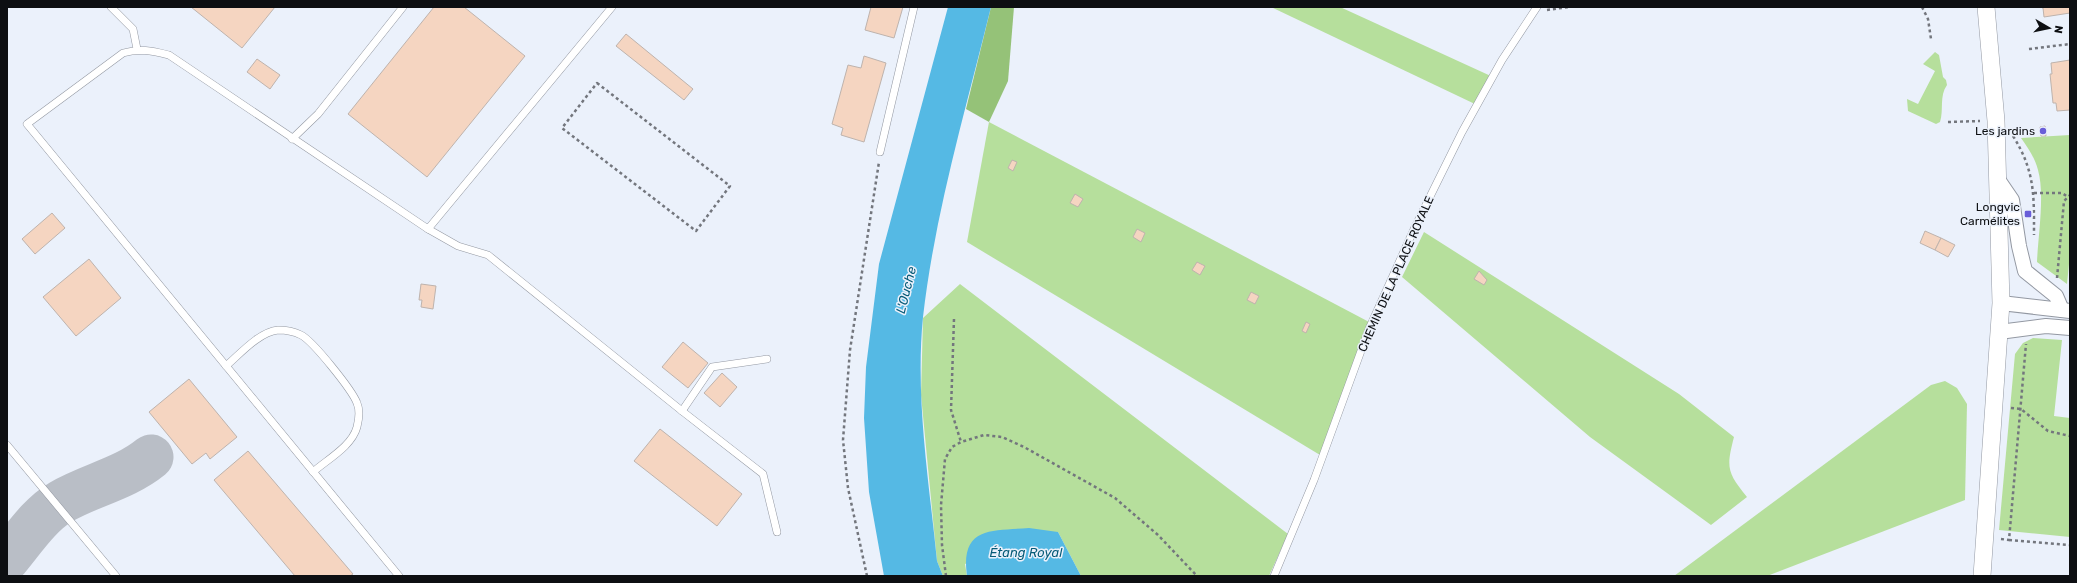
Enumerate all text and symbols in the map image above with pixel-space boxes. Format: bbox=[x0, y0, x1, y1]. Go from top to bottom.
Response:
north arrow bbox=[2029, 8, 2069, 48]
text: N bbox=[2051, 25, 2065, 34]
place label: Les jardins bbox=[1975, 124, 2035, 138]
marker: Les jardins bbox=[2038, 126, 2048, 136]
street label: CHEMIN DE LA PLACE ROYALE bbox=[1355, 194, 1437, 354]
place label: Longvic Carmélites bbox=[1960, 200, 2020, 228]
marker: Longvic Carmélites bbox=[2023, 209, 2033, 219]
water label: L'Ouche bbox=[893, 265, 919, 315]
water label: Étang Royal bbox=[990, 545, 1063, 561]

